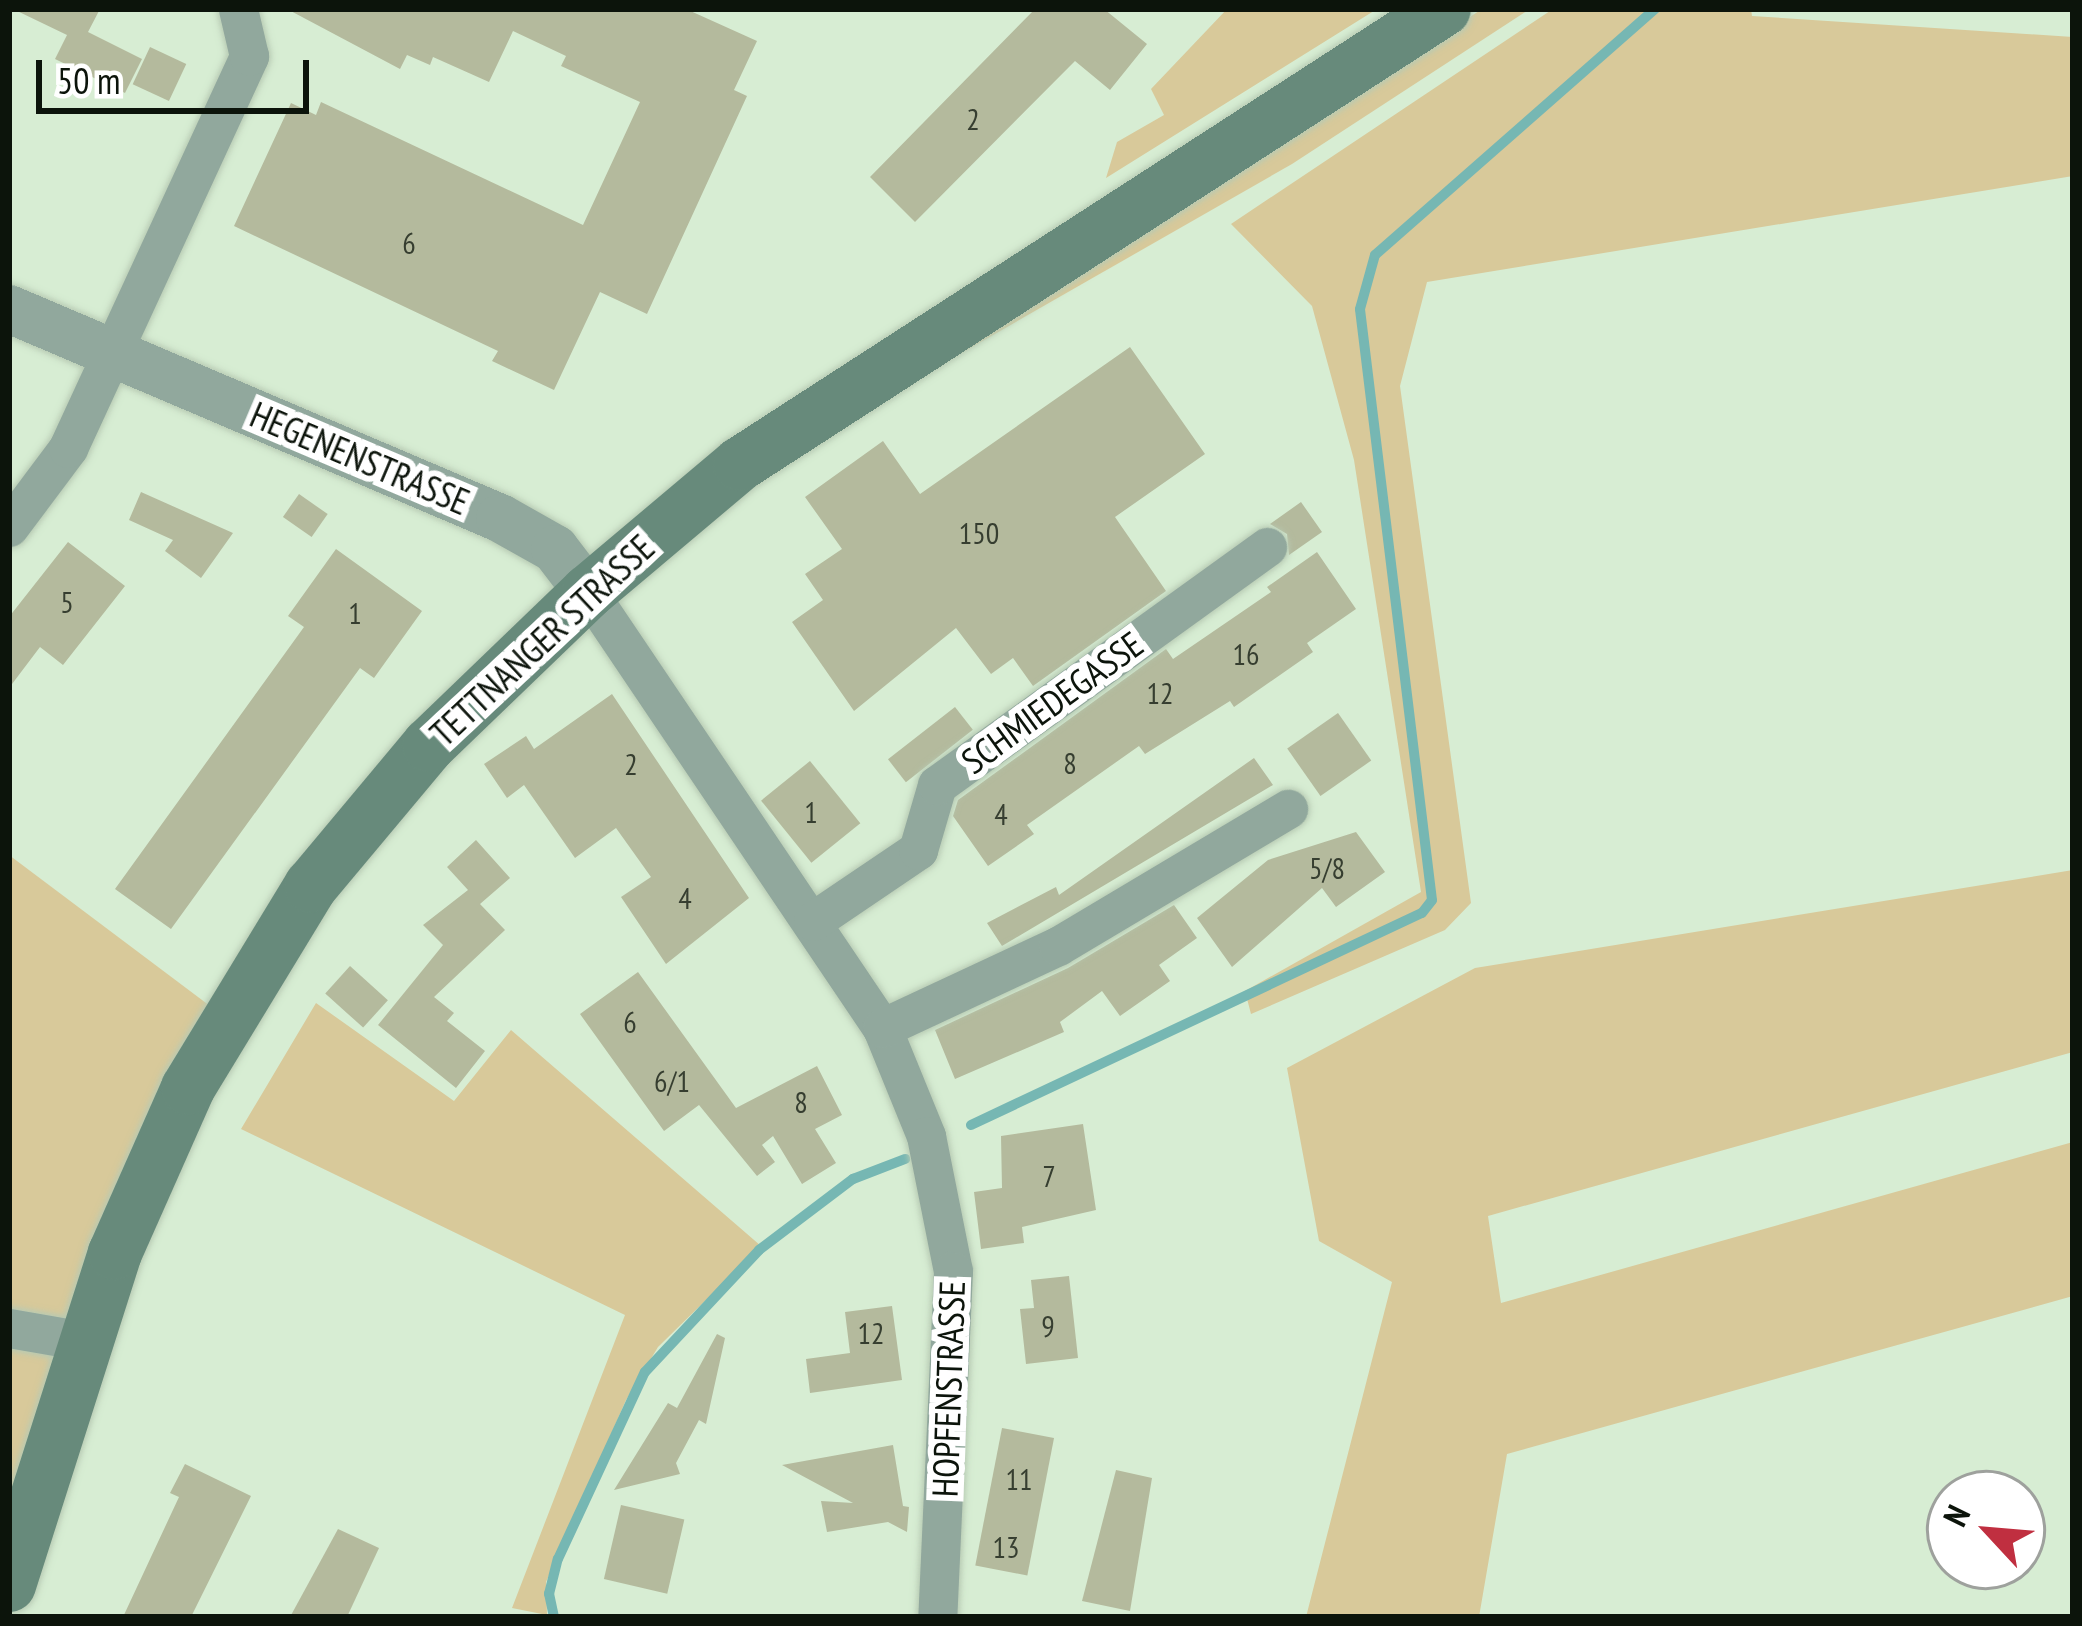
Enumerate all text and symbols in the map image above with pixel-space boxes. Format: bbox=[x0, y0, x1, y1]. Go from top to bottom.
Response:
scale bar bbox=[42, 36, 315, 110]
text: 50 m bbox=[57, 57, 120, 104]
house number: 2 bbox=[966, 101, 980, 137]
house number: 6 bbox=[402, 225, 416, 261]
street label: HEGENENSTRASSE bbox=[244, 393, 476, 523]
house number: 150 bbox=[959, 515, 999, 551]
street label: TETTNANGER STRASSE bbox=[421, 525, 663, 755]
house number: 5 bbox=[60, 584, 74, 620]
house number: 1 bbox=[348, 595, 362, 631]
street label: SCHMIEDEGASSE bbox=[953, 622, 1151, 782]
house number: 16 bbox=[1233, 636, 1259, 672]
house number: 12 bbox=[1147, 675, 1173, 711]
house number: 8 bbox=[1063, 745, 1077, 781]
house number: 2 bbox=[624, 746, 638, 782]
house number: 1 bbox=[804, 794, 818, 830]
house number: 4 bbox=[994, 796, 1008, 832]
house number: 5/8 bbox=[1309, 850, 1345, 886]
house number: 4 bbox=[678, 880, 692, 916]
house number: 6 bbox=[623, 1004, 637, 1040]
house number: 6/1 bbox=[654, 1063, 690, 1099]
house number: 8 bbox=[794, 1084, 808, 1120]
house number: 7 bbox=[1042, 1158, 1056, 1194]
street label: HOPFENSTRASSE bbox=[923, 1280, 973, 1498]
house number: 9 bbox=[1041, 1308, 1055, 1344]
house number: 12 bbox=[858, 1315, 884, 1351]
house number: 11 bbox=[1006, 1461, 1032, 1497]
north arrow bbox=[1926, 1470, 2046, 1590]
text: N bbox=[1933, 1498, 1979, 1533]
house number: 13 bbox=[993, 1529, 1019, 1565]

